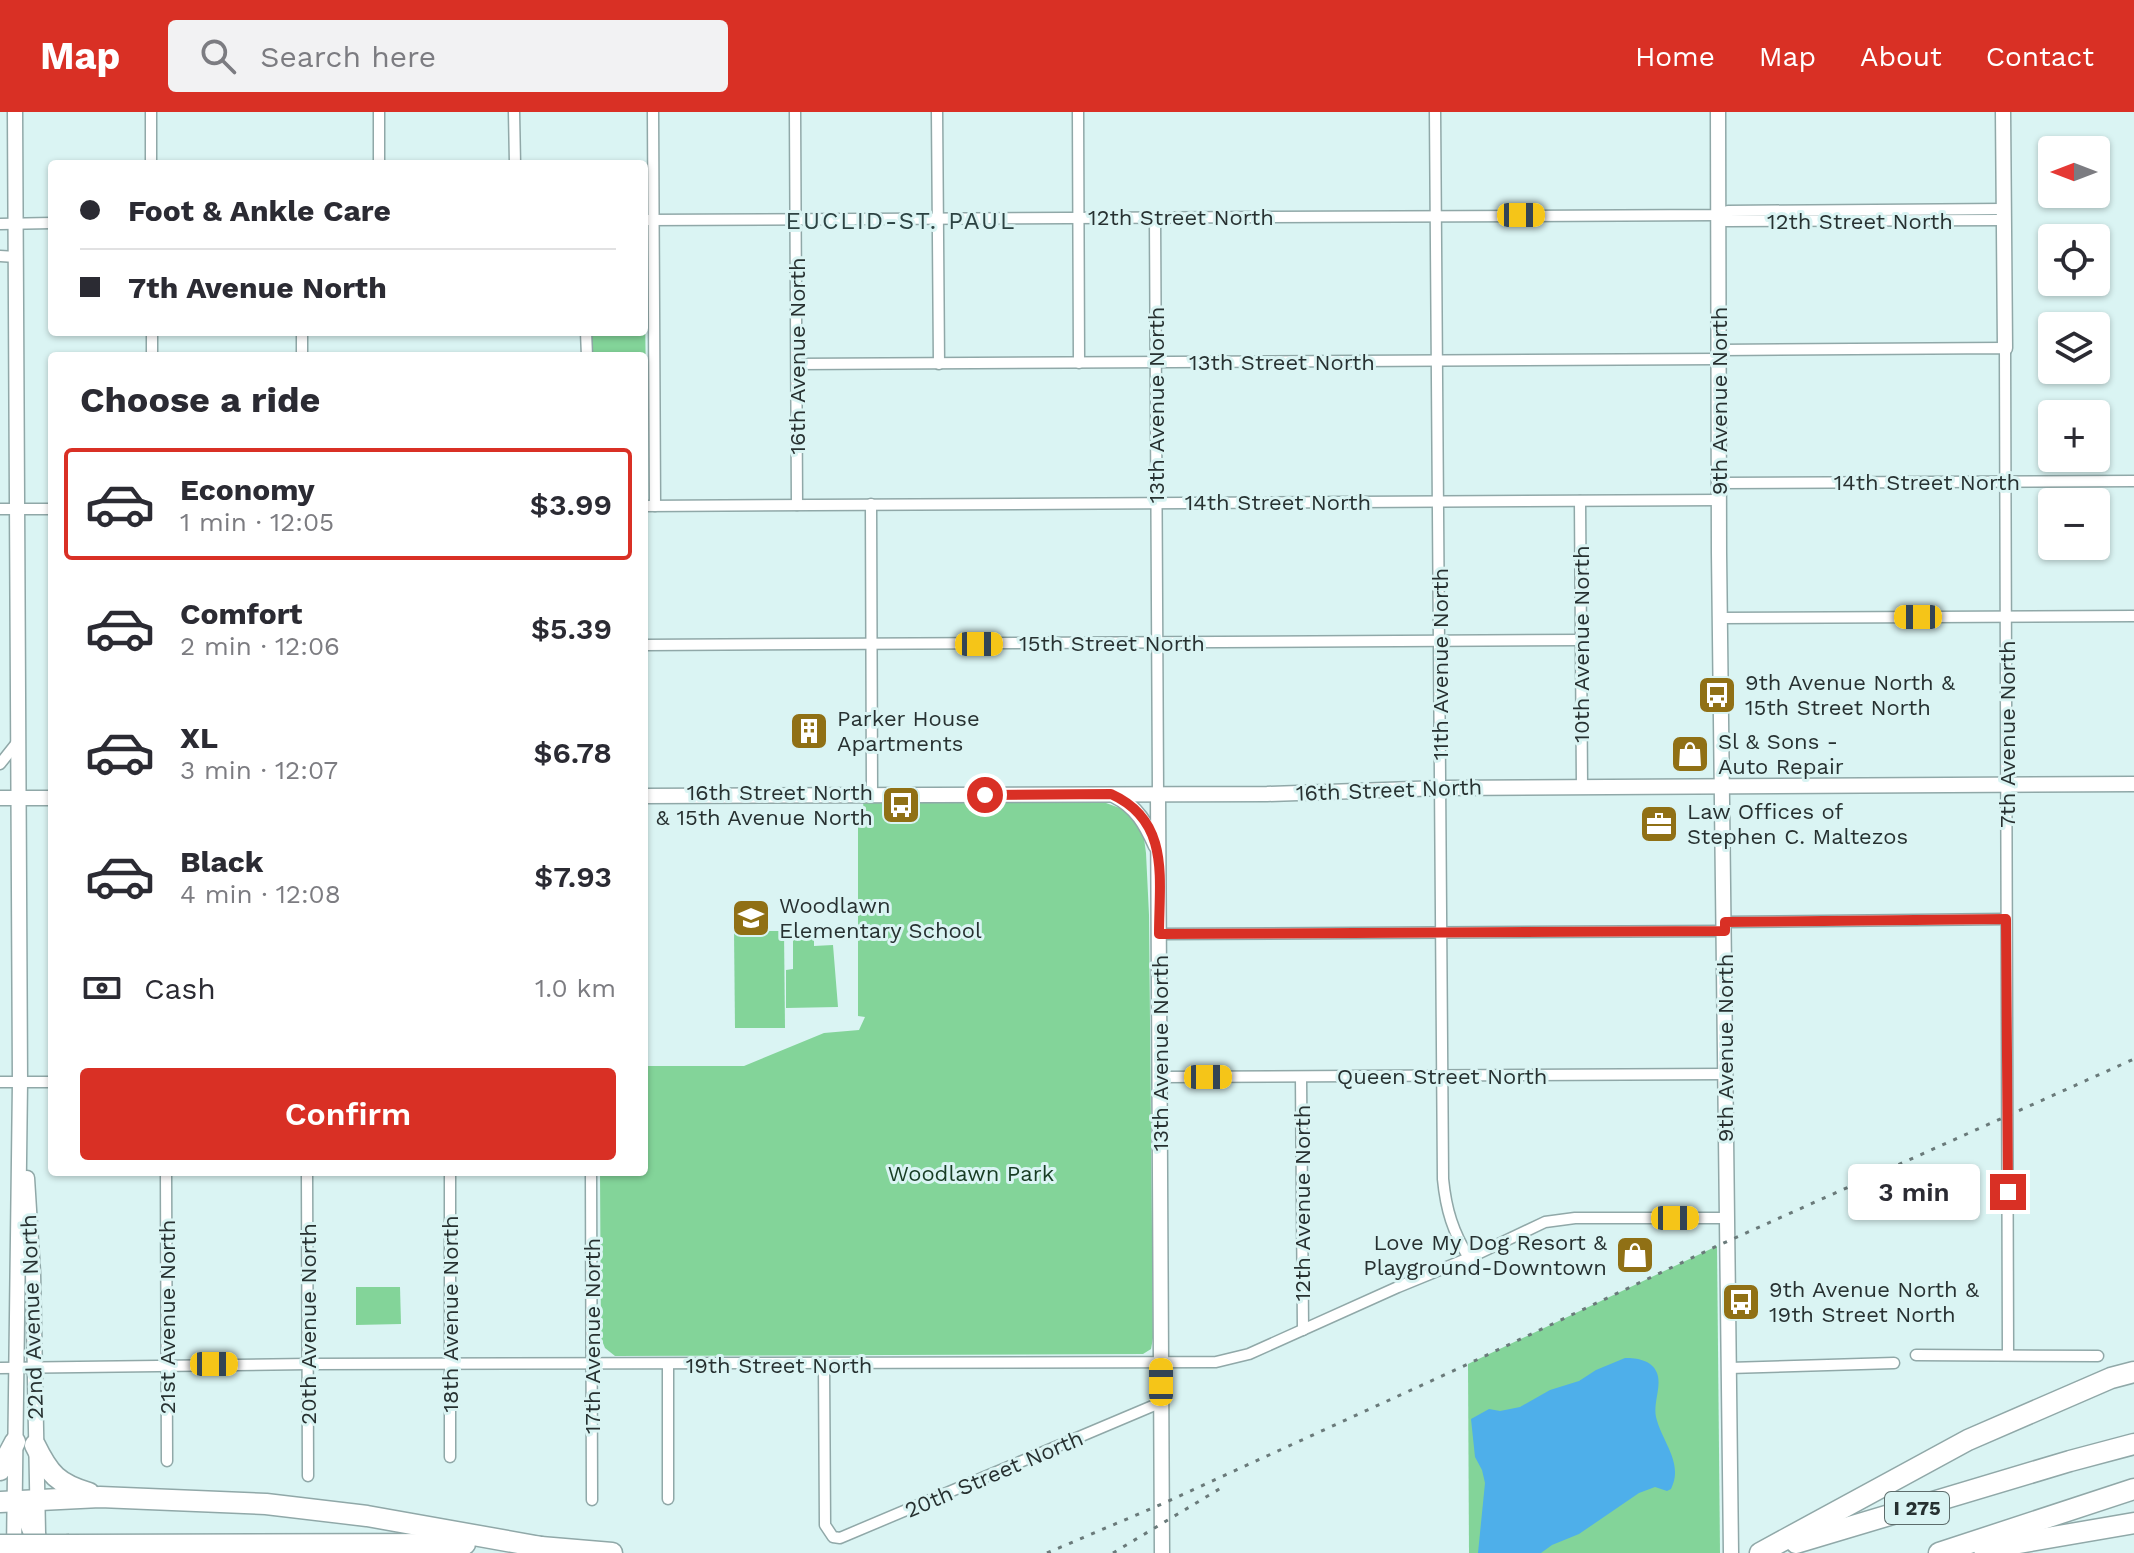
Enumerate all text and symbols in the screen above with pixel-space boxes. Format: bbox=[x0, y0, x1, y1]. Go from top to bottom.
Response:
search box bbox=[168, 20, 728, 92]
text: Map bbox=[40, 34, 120, 78]
icon: search bbox=[196, 34, 240, 78]
text: Search here bbox=[260, 39, 436, 74]
text: Home bbox=[1635, 40, 1715, 73]
text: Map bbox=[1759, 40, 1816, 73]
text: About bbox=[1860, 40, 1942, 73]
text: Contact bbox=[1986, 40, 2094, 73]
north arrow bbox=[2038, 136, 2110, 208]
map controls bbox=[2038, 136, 2110, 560]
text: Foot & Ankle Care bbox=[128, 193, 391, 228]
car bbox=[1497, 203, 1545, 227]
street label: 12th Street North bbox=[1088, 205, 1274, 230]
district label: EUCLID-ST. PAUL bbox=[786, 207, 1016, 235]
street label: 12th Street North bbox=[1767, 209, 1953, 234]
button: locate bbox=[2038, 224, 2110, 296]
street label: 16th Avenue North bbox=[785, 257, 810, 455]
text: 7th Avenue North bbox=[128, 270, 387, 305]
street label: 13th Avenue North bbox=[1144, 307, 1169, 503]
street label: 9th Avenue North bbox=[1707, 307, 1732, 495]
button: layers bbox=[2038, 312, 2110, 384]
street label: 13th Street North bbox=[1189, 350, 1375, 375]
text: Choose a ride bbox=[80, 379, 320, 421]
button: + bbox=[2038, 400, 2110, 472]
icon: car bbox=[84, 468, 156, 540]
street label: 14th Street North bbox=[1834, 470, 2020, 495]
text: Economy bbox=[180, 472, 315, 507]
text: $3.99 bbox=[530, 487, 612, 522]
button: − bbox=[2038, 488, 2110, 560]
street label: 14th Street North bbox=[1185, 490, 1371, 515]
text: 1 min · 12:05 bbox=[180, 507, 334, 537]
street label: 10th Avenue North bbox=[1569, 545, 1594, 743]
street label: 11th Avenue North bbox=[1428, 568, 1453, 760]
icon: car bbox=[84, 592, 156, 664]
text: Comfort bbox=[180, 596, 302, 631]
car bbox=[1894, 605, 1942, 629]
text: $5.39 bbox=[531, 611, 612, 646]
text: 2 min · 12:06 bbox=[180, 631, 340, 661]
street label: 15th Street North bbox=[1019, 631, 1205, 656]
car bbox=[955, 632, 1003, 656]
street label: 7th Avenue North bbox=[1995, 640, 2020, 828]
place label: 9th Avenue North & 15th Street North bbox=[1745, 670, 1955, 720]
bus stop icon: 9th Avenue North & 15th Street North bbox=[1696, 674, 1738, 716]
place label: Parker House Apartments bbox=[837, 706, 980, 756]
building icon: Parker House Apartments bbox=[788, 710, 830, 752]
icon: car bbox=[84, 716, 156, 788]
text: XL bbox=[180, 720, 218, 755]
place label: Sl & Sons - Auto Repair bbox=[1718, 729, 1844, 779]
shop icon: Sl & Sons - Auto Repair bbox=[1669, 733, 1711, 775]
text: $6.78 bbox=[533, 735, 612, 770]
text: 3 min · 12:07 bbox=[180, 755, 338, 785]
street label: 16th Street North bbox=[1295, 774, 1483, 806]
route start bbox=[967, 777, 1003, 813]
place label: 16th Street North & 15th Avenue North bbox=[656, 780, 873, 830]
bus stop icon: 16th Street North & 15th Avenue North bbox=[880, 784, 922, 826]
place label: Law Offices of Stephen C. Maltezos bbox=[1687, 799, 1908, 849]
office icon: Law Offices of Stephen C. Maltezos bbox=[1638, 803, 1680, 845]
icon: car bbox=[84, 840, 156, 912]
text: Black bbox=[180, 844, 264, 879]
text: $7.93 bbox=[534, 859, 612, 894]
text: 4 min · 12:08 bbox=[180, 879, 341, 909]
place label: Woodlawn Elementary School bbox=[779, 893, 982, 943]
school or university icon: Woodlawn Elementary School bbox=[730, 897, 772, 939]
street label: 9th Avenue North bbox=[1713, 954, 1738, 1142]
street label: 13th Avenue North bbox=[1148, 955, 1173, 1151]
icon: cash bbox=[80, 966, 124, 1010]
text: Cash bbox=[144, 971, 216, 1006]
text: 1.0 km bbox=[535, 973, 616, 1003]
street label: Queen Street North bbox=[1337, 1064, 1547, 1089]
car bbox=[1184, 1065, 1232, 1089]
button: Confirm bbox=[80, 1068, 616, 1160]
street label: 12th Avenue North bbox=[1290, 1105, 1315, 1301]
park label: Woodlawn Park bbox=[888, 1161, 1054, 1186]
callout: 3 min bbox=[1848, 1164, 1980, 1220]
route end bbox=[1990, 1174, 2026, 1210]
text: 3 min bbox=[1878, 1177, 1950, 1207]
car bbox=[1651, 1206, 1699, 1230]
street label: 22nd Avenue North bbox=[16, 1214, 48, 1420]
street label: 18th Avenue North bbox=[438, 1215, 463, 1413]
street label: 21st Avenue North bbox=[155, 1220, 180, 1414]
street label: 20th Avenue North bbox=[296, 1223, 321, 1425]
place label: Love My Dog Resort & Playground-Downtown bbox=[1363, 1230, 1607, 1280]
shop icon: Love My Dog Resort & Playground-Downtown bbox=[1614, 1234, 1656, 1276]
street label: 17th Avenue North bbox=[580, 1238, 605, 1434]
place label: 9th Avenue North & 19th Street North bbox=[1769, 1277, 1979, 1327]
bus stop icon: 9th Avenue North & 19th Street North bbox=[1720, 1281, 1762, 1323]
car bbox=[190, 1352, 238, 1376]
street label: 19th Street North bbox=[686, 1353, 872, 1378]
car bbox=[1149, 1358, 1173, 1406]
street label: 20th Street North bbox=[901, 1425, 1087, 1523]
road number: I 275 bbox=[1885, 1492, 1949, 1524]

